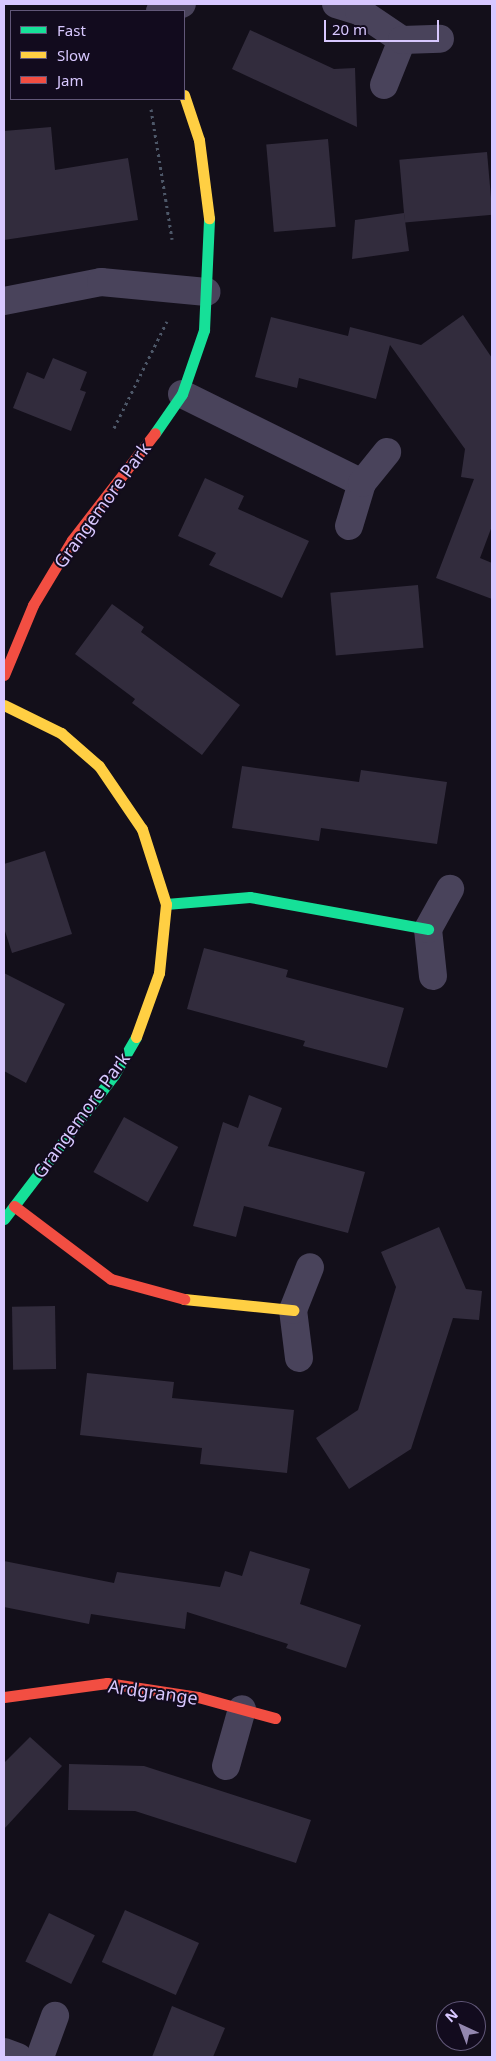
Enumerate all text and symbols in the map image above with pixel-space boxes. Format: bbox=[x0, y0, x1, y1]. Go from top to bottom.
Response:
legend bbox=[10, 10, 185, 100]
scale bar bbox=[326, 10, 441, 42]
text: 20 m bbox=[332, 19, 367, 39]
text: Fast bbox=[57, 20, 86, 40]
text: Slow bbox=[57, 45, 90, 65]
text: Jam bbox=[57, 70, 84, 90]
street label: Grangemore Park bbox=[49, 438, 155, 572]
street label: Grangemore Park bbox=[28, 1048, 134, 1182]
street label: Ardgrange bbox=[107, 1675, 199, 1709]
north arrow bbox=[436, 2001, 486, 2051]
text: N bbox=[440, 2005, 462, 2026]

